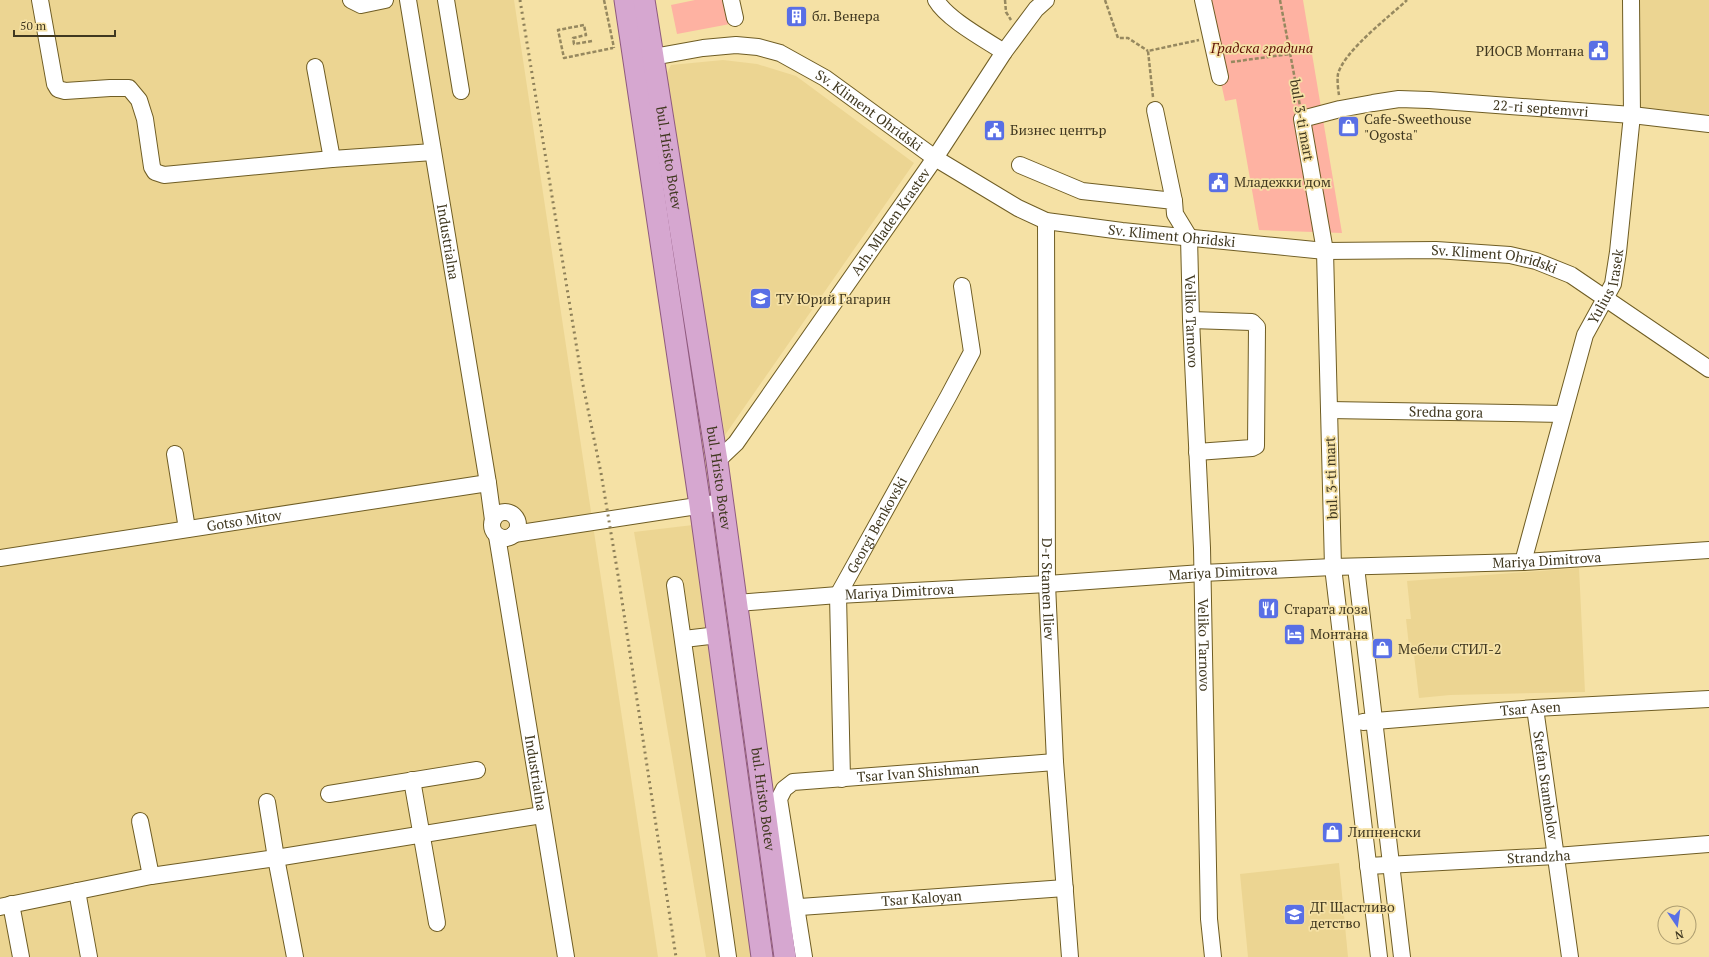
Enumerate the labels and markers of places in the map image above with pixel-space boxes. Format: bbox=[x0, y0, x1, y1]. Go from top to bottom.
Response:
building icon: бл. Венера bbox=[783, 3, 809, 29]
place label: бл. Венера bbox=[812, 6, 880, 25]
public building icon: РИОСВ Монтана bbox=[1586, 38, 1612, 64]
place label: РИОСВ Монтана bbox=[1476, 41, 1584, 60]
place label: Cafe-Sweethouse "Ogosta" bbox=[1364, 109, 1472, 144]
shop icon: Cafe-Sweethouse "Ogosta" bbox=[1336, 114, 1362, 140]
public building icon: Бизнес център bbox=[982, 117, 1008, 143]
place label: Бизнес център bbox=[1010, 120, 1106, 139]
public building icon: Младежки дом bbox=[1206, 169, 1232, 195]
place label: Младежки дом bbox=[1234, 172, 1331, 191]
school or university icon: ТУ Юрий Гагарин bbox=[748, 286, 774, 312]
place label: ТУ Юрий Гагарин bbox=[776, 289, 891, 308]
restaurant icon: Старата лоза bbox=[1256, 596, 1282, 622]
place label: Старата лоза bbox=[1284, 599, 1368, 618]
hotel icon: Монтана bbox=[1281, 621, 1307, 647]
place label: Монтана bbox=[1310, 624, 1368, 643]
shop icon: Мебели СТИЛ-2 bbox=[1370, 636, 1396, 662]
place label: Мебели СТИЛ-2 bbox=[1398, 639, 1501, 658]
shop icon: Липненски bbox=[1320, 819, 1346, 845]
place label: Липненски bbox=[1347, 822, 1422, 841]
place label: ДГ Щастливо детство bbox=[1310, 897, 1395, 932]
school or university icon: ДГ Щастливо детство bbox=[1281, 902, 1307, 928]

